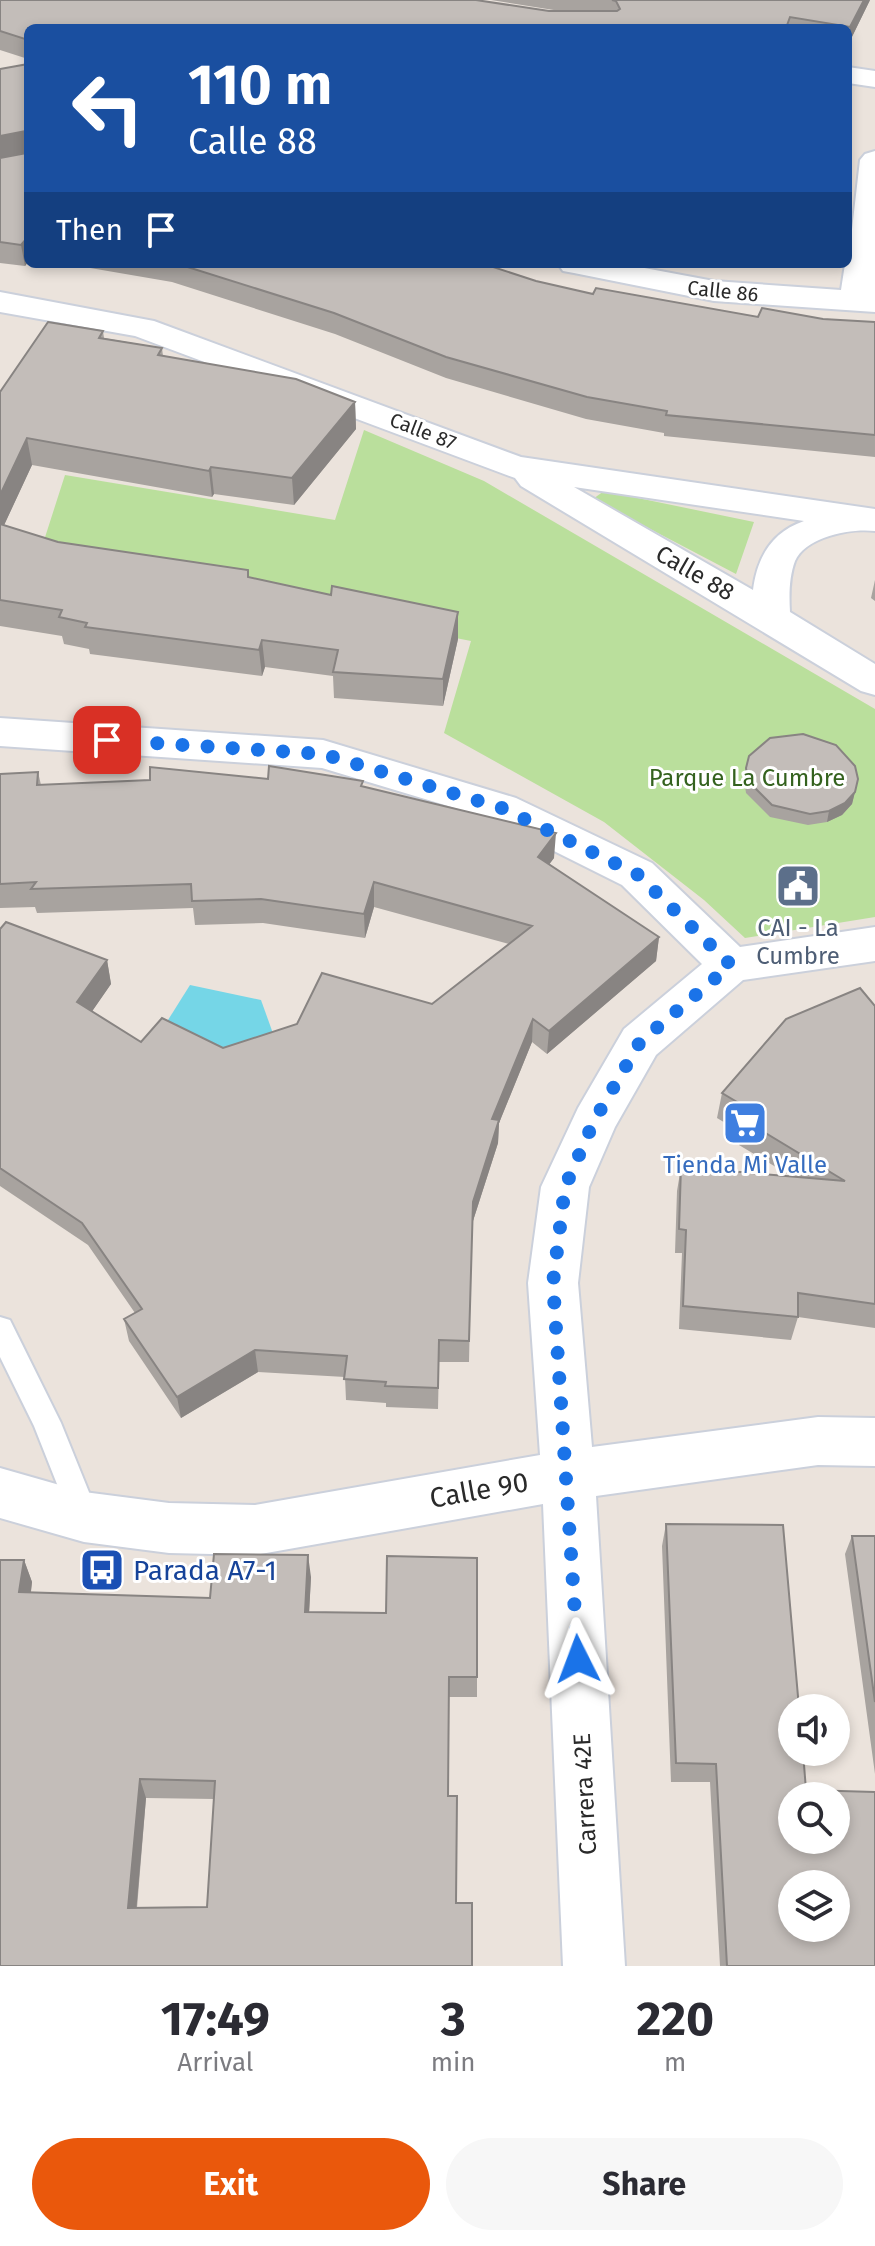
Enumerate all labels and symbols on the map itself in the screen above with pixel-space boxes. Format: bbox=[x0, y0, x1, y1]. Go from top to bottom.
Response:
street label: Calle 86 bbox=[686, 275, 760, 307]
street label: Calle 87 bbox=[386, 407, 460, 455]
street label: Calle 88 bbox=[651, 539, 739, 607]
pin bbox=[73, 706, 141, 774]
park label: Parque La Cumbre bbox=[649, 764, 845, 792]
public building icon: CAI - La Cumbre bbox=[774, 862, 822, 910]
place label: CAI - La Cumbre bbox=[756, 914, 840, 970]
supermarket icon: Tienda Mi Valle bbox=[721, 1099, 769, 1147]
place label: Tienda Mi Valle bbox=[663, 1151, 827, 1179]
street label: Calle 90 bbox=[427, 1465, 531, 1515]
bus stop icon: Parada A7-1 bbox=[78, 1546, 126, 1594]
place label: Parada A7-1 bbox=[133, 1554, 277, 1587]
position arrow bbox=[536, 1617, 620, 1701]
street label: Carrera 42E bbox=[568, 1732, 602, 1856]

